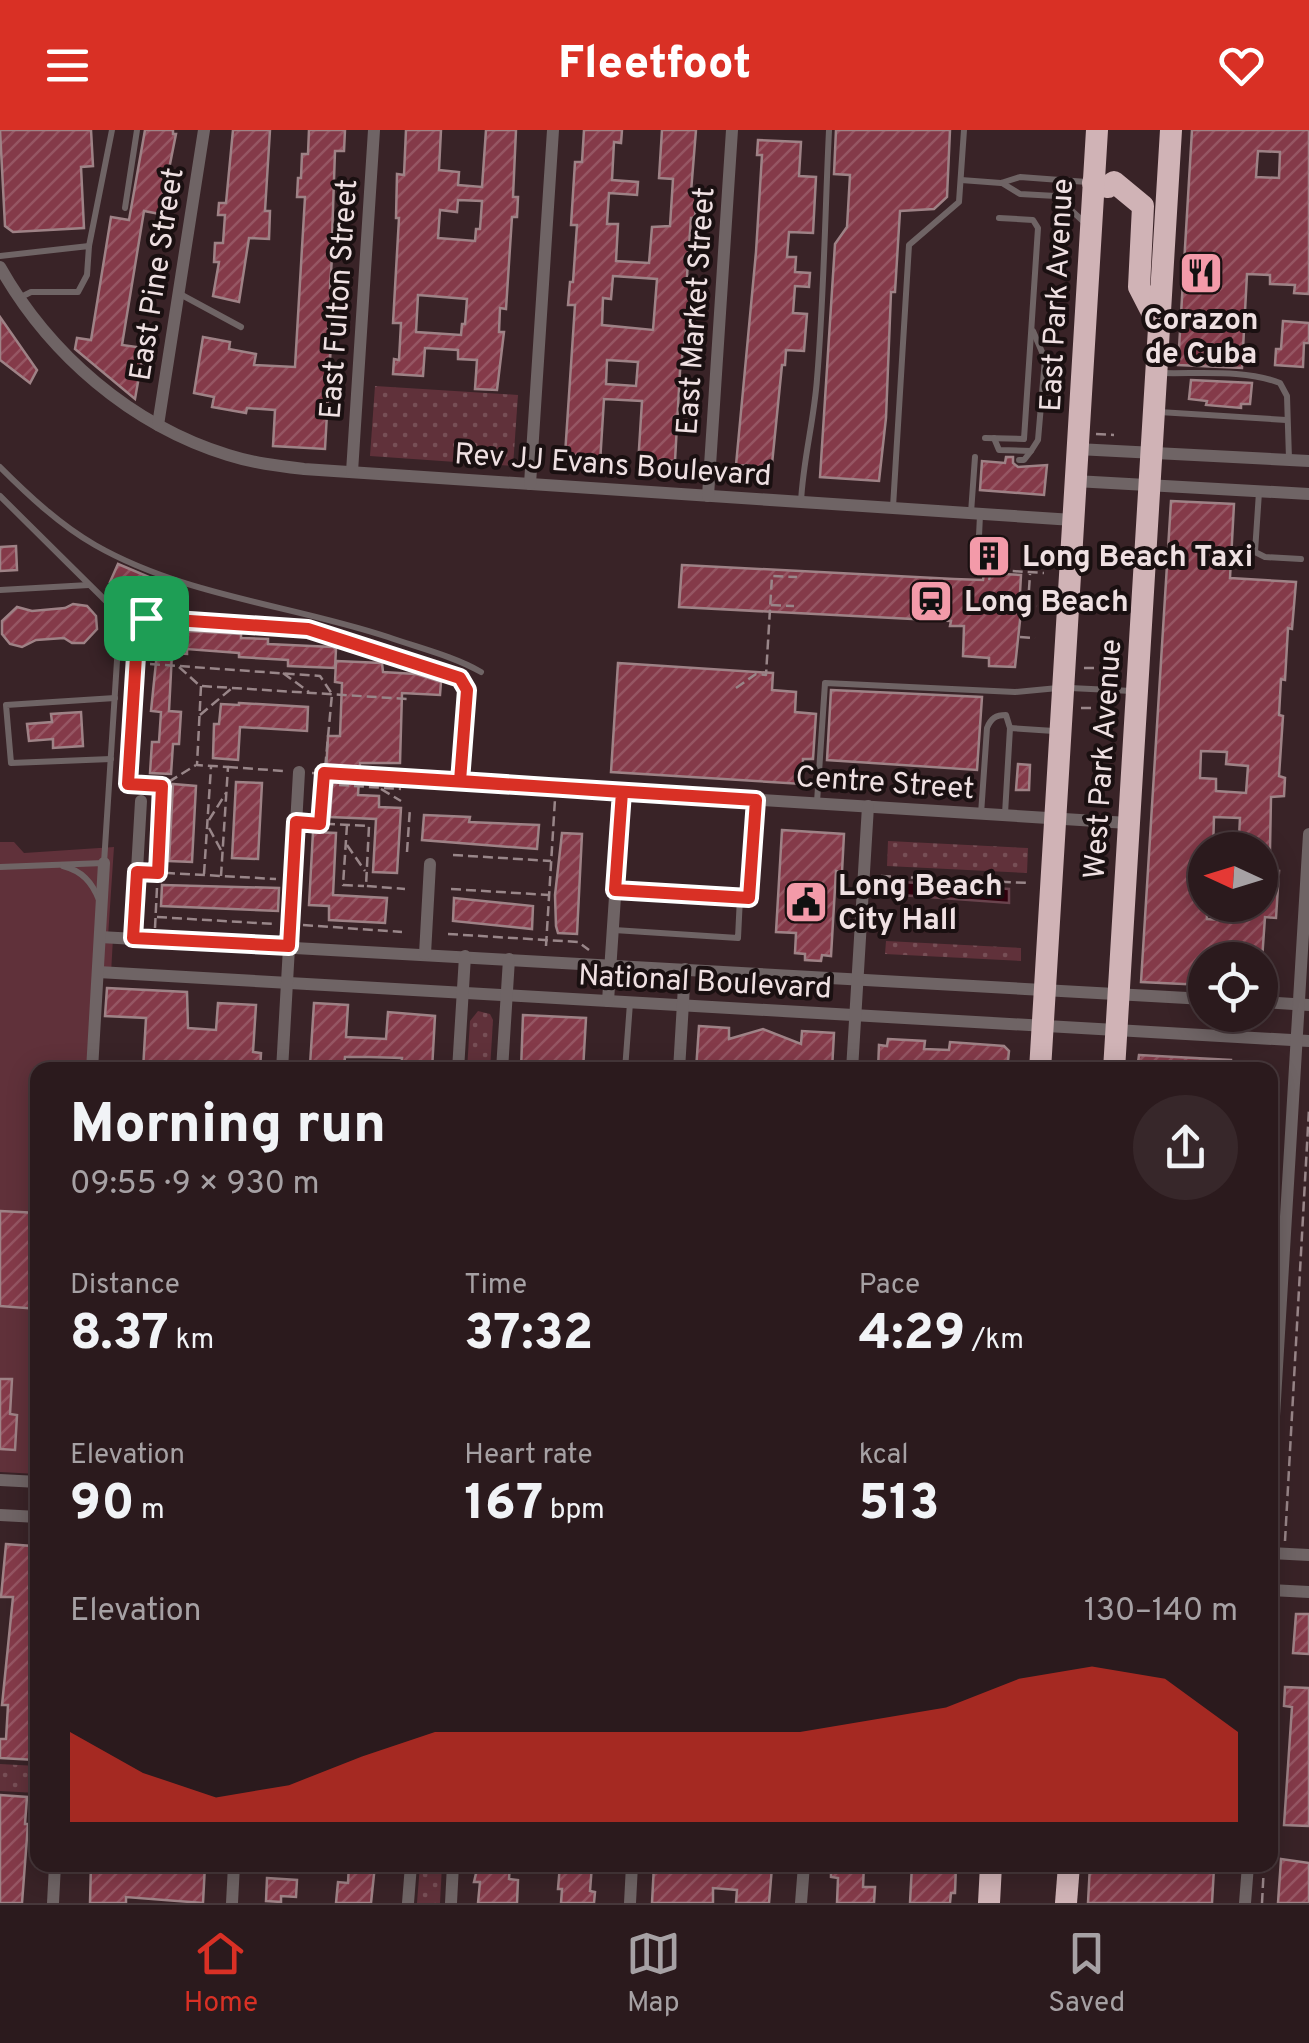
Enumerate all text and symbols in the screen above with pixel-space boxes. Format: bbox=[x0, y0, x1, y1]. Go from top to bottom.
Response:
text: Fleetfoot bbox=[558, 37, 751, 94]
icon: menu bbox=[40, 38, 95, 93]
icon: heart bbox=[1214, 38, 1269, 93]
street label: East Pine Street bbox=[123, 165, 194, 384]
street label: East Park Avenue bbox=[1034, 177, 1083, 413]
street label: East Fulton Street bbox=[314, 178, 367, 420]
street label: East Market Street bbox=[670, 186, 725, 436]
restaurant icon: Corazon de Cuba bbox=[1178, 250, 1224, 296]
place label: Corazon de Cuba bbox=[1143, 303, 1259, 374]
street label: Rev JJ Evans Boulevard bbox=[453, 437, 773, 496]
building icon: Long Beach Taxi bbox=[966, 533, 1012, 579]
place label: Long Beach Taxi bbox=[1022, 540, 1253, 577]
pin bbox=[104, 576, 189, 661]
station icon: Long Beach bbox=[908, 578, 954, 624]
place label: Long Beach bbox=[964, 585, 1129, 622]
icon: arrive bbox=[119, 591, 174, 646]
street label: West Park Avenue bbox=[1078, 638, 1131, 881]
street label: Centre Street bbox=[794, 760, 976, 809]
north arrow bbox=[1188, 832, 1278, 922]
map controls bbox=[1188, 832, 1278, 1032]
place label: Long Beach City Hall bbox=[838, 869, 1003, 940]
public building icon: Long Beach City Hall bbox=[783, 879, 829, 925]
button: locate bbox=[1188, 942, 1278, 1032]
street label: National Boulevard bbox=[577, 958, 833, 1009]
text: Morning run bbox=[70, 1092, 386, 1162]
button: share bbox=[1133, 1095, 1238, 1200]
text: 09:55 · 9 × 930 m bbox=[70, 1165, 320, 1205]
text: Distance bbox=[70, 1268, 180, 1304]
text: Time bbox=[464, 1268, 527, 1304]
text: Pace bbox=[859, 1268, 920, 1304]
text: 8.37 bbox=[70, 1304, 169, 1367]
text: 37:32 bbox=[464, 1304, 593, 1367]
text: 4:29 bbox=[859, 1304, 965, 1367]
text: km bbox=[169, 1323, 214, 1359]
text: /km bbox=[965, 1323, 1024, 1359]
text: Elevation bbox=[70, 1438, 185, 1474]
text: Heart rate bbox=[464, 1438, 592, 1474]
text: kcal bbox=[859, 1438, 908, 1474]
text: 90 bbox=[70, 1474, 135, 1537]
text: 167 bbox=[464, 1474, 543, 1537]
text: 513 bbox=[859, 1474, 939, 1537]
text: m bbox=[135, 1493, 165, 1529]
text: bpm bbox=[543, 1493, 605, 1529]
text: Elevation bbox=[70, 1592, 202, 1632]
text: 130–140 m bbox=[1084, 1592, 1238, 1632]
tab: Home bbox=[184, 1926, 258, 2022]
tab: Map bbox=[626, 1926, 681, 2022]
tab: Saved bbox=[1048, 1926, 1125, 2022]

